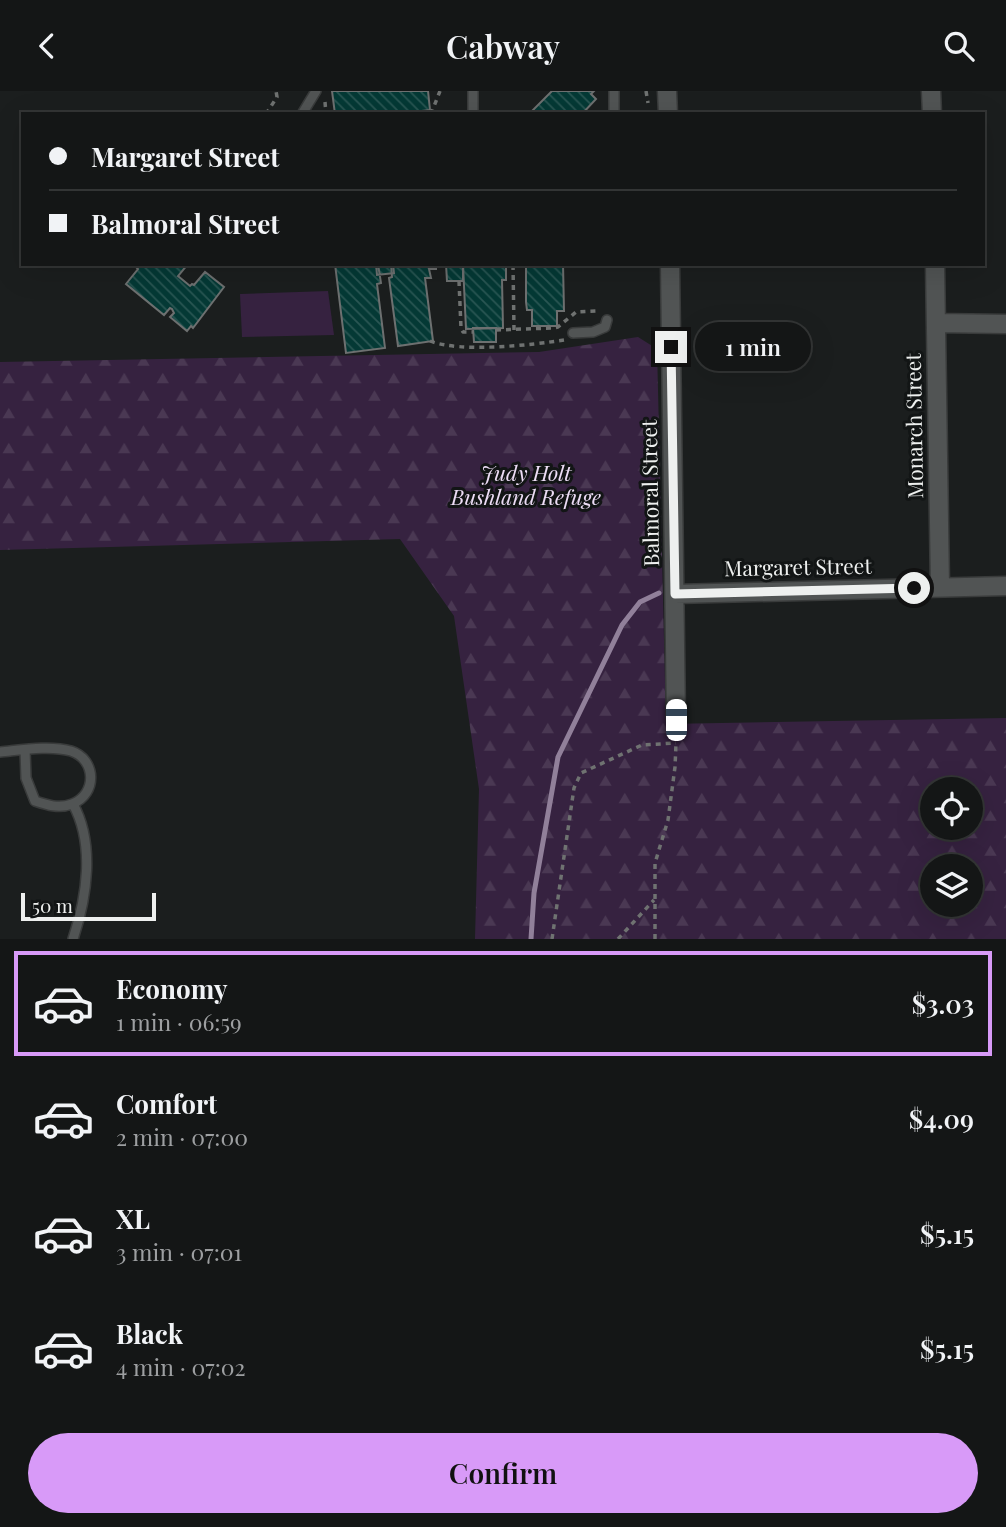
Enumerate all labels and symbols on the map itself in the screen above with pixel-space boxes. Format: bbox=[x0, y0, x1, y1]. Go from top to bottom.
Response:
callout: 1 min bbox=[696, 323, 811, 371]
route end bbox=[655, 331, 687, 363]
street label: Monarch Street bbox=[898, 352, 928, 499]
street label: Balmoral Street bbox=[634, 419, 664, 567]
park label: Judy Holt Bushland Refuge bbox=[450, 458, 601, 510]
street label: Margaret Street bbox=[724, 551, 873, 581]
route start bbox=[898, 572, 930, 604]
car bbox=[666, 699, 687, 741]
scale bar bbox=[21, 890, 156, 922]

